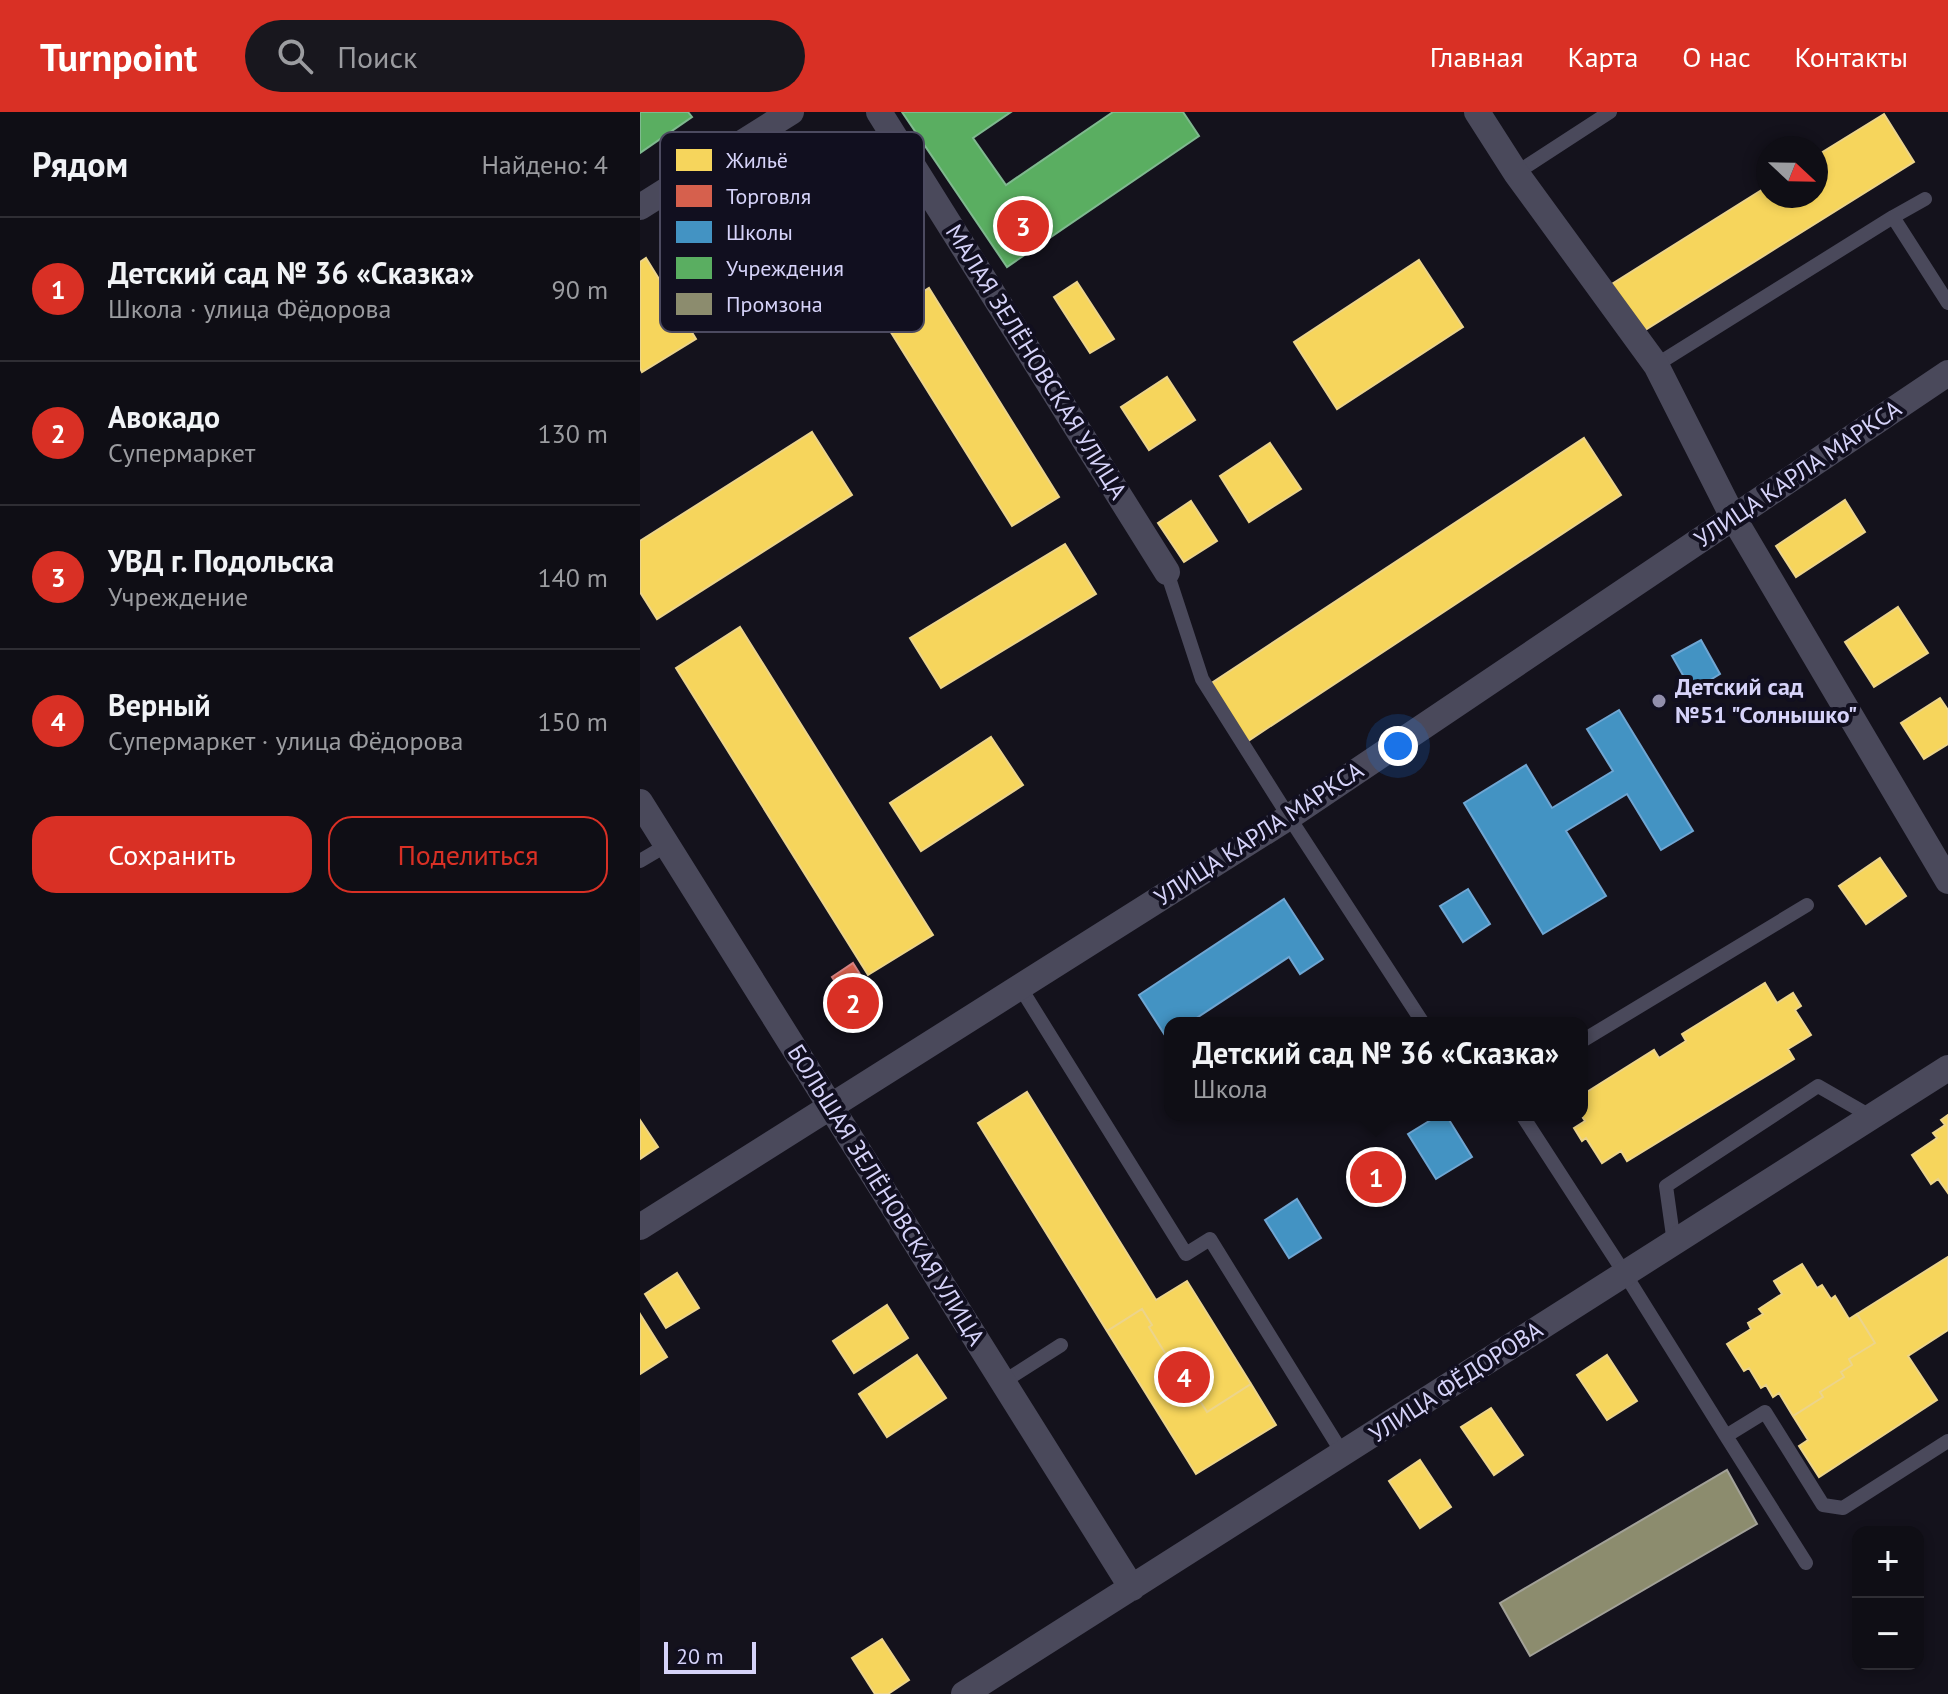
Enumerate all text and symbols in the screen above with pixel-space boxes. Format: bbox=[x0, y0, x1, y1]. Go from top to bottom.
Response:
search box bbox=[245, 20, 805, 92]
text: Turnpoint bbox=[40, 32, 197, 81]
icon: search bbox=[273, 34, 317, 78]
text: Поиск bbox=[337, 37, 417, 76]
text: Главная bbox=[1430, 38, 1524, 75]
text: Карта bbox=[1568, 38, 1638, 75]
text: О нас bbox=[1682, 38, 1751, 75]
text: Контакты bbox=[1795, 38, 1908, 75]
legend bbox=[660, 132, 924, 332]
north arrow bbox=[1756, 136, 1828, 208]
text: Рядом bbox=[32, 142, 128, 186]
text: Жильё bbox=[725, 146, 788, 174]
text: Найдено: 4 bbox=[481, 148, 608, 181]
text: Торговля bbox=[726, 182, 811, 210]
pin: 3 bbox=[997, 196, 1049, 256]
text: Школы bbox=[726, 218, 793, 246]
street label: МАЛАЯ ЗЕЛЁНОВСКАЯ УЛИЦА bbox=[939, 219, 1134, 505]
text: Детский сад № 36 «Сказка» bbox=[108, 253, 474, 292]
text: Учреждения bbox=[726, 254, 844, 282]
text: 1 bbox=[51, 273, 65, 306]
text: 90 m bbox=[552, 273, 608, 306]
text: Промзона bbox=[726, 290, 823, 318]
text: Школа · улица Фёдорова bbox=[108, 292, 391, 325]
street label: УЛИЦА КАРЛА МАРКСА bbox=[1688, 393, 1907, 554]
text: Авокадо bbox=[108, 397, 220, 436]
text: 2 bbox=[51, 417, 65, 450]
text: 130 m bbox=[537, 417, 608, 450]
text: Супермаркет bbox=[108, 436, 255, 469]
text: УВД г. Подольска bbox=[108, 541, 334, 580]
text: 3 bbox=[51, 561, 65, 594]
text: 140 m bbox=[537, 561, 608, 594]
text: Учреждение bbox=[108, 580, 248, 613]
place label: Детский сад №51 "Солнышко" bbox=[1675, 671, 1857, 730]
text: Верный bbox=[108, 685, 211, 724]
marker: Детский сад №51 "Солнышко" bbox=[1650, 692, 1668, 710]
text: 4 bbox=[51, 705, 65, 738]
text: 150 m bbox=[537, 705, 608, 738]
text: Супермаркет · улица Фёдорова bbox=[108, 724, 463, 757]
your location bbox=[1378, 726, 1418, 766]
street label: УЛИЦА КАРЛА МАРКСА bbox=[1148, 754, 1369, 913]
button: Сохранить bbox=[32, 816, 312, 893]
button: Поделиться bbox=[328, 816, 608, 893]
pin: 2 bbox=[827, 973, 879, 1033]
popup bbox=[1164, 1017, 1588, 1121]
text: Детский сад № 36 «Сказка» bbox=[1193, 1033, 1559, 1072]
street label: БОЛЬШАЯ ЗЕЛЁНОВСКАЯ УЛИЦА bbox=[781, 1038, 992, 1351]
text: Школа bbox=[1193, 1072, 1268, 1105]
pin: 1 bbox=[1350, 1147, 1402, 1207]
street label: УЛИЦА ФЁДОРОВА bbox=[1363, 1314, 1548, 1449]
pin: 4 bbox=[1158, 1347, 1210, 1407]
map controls bbox=[1852, 1526, 1924, 1670]
button: + bbox=[1852, 1526, 1924, 1598]
button: − bbox=[1852, 1598, 1924, 1670]
scale bar bbox=[664, 1638, 756, 1674]
text: 20 m bbox=[676, 1642, 724, 1670]

